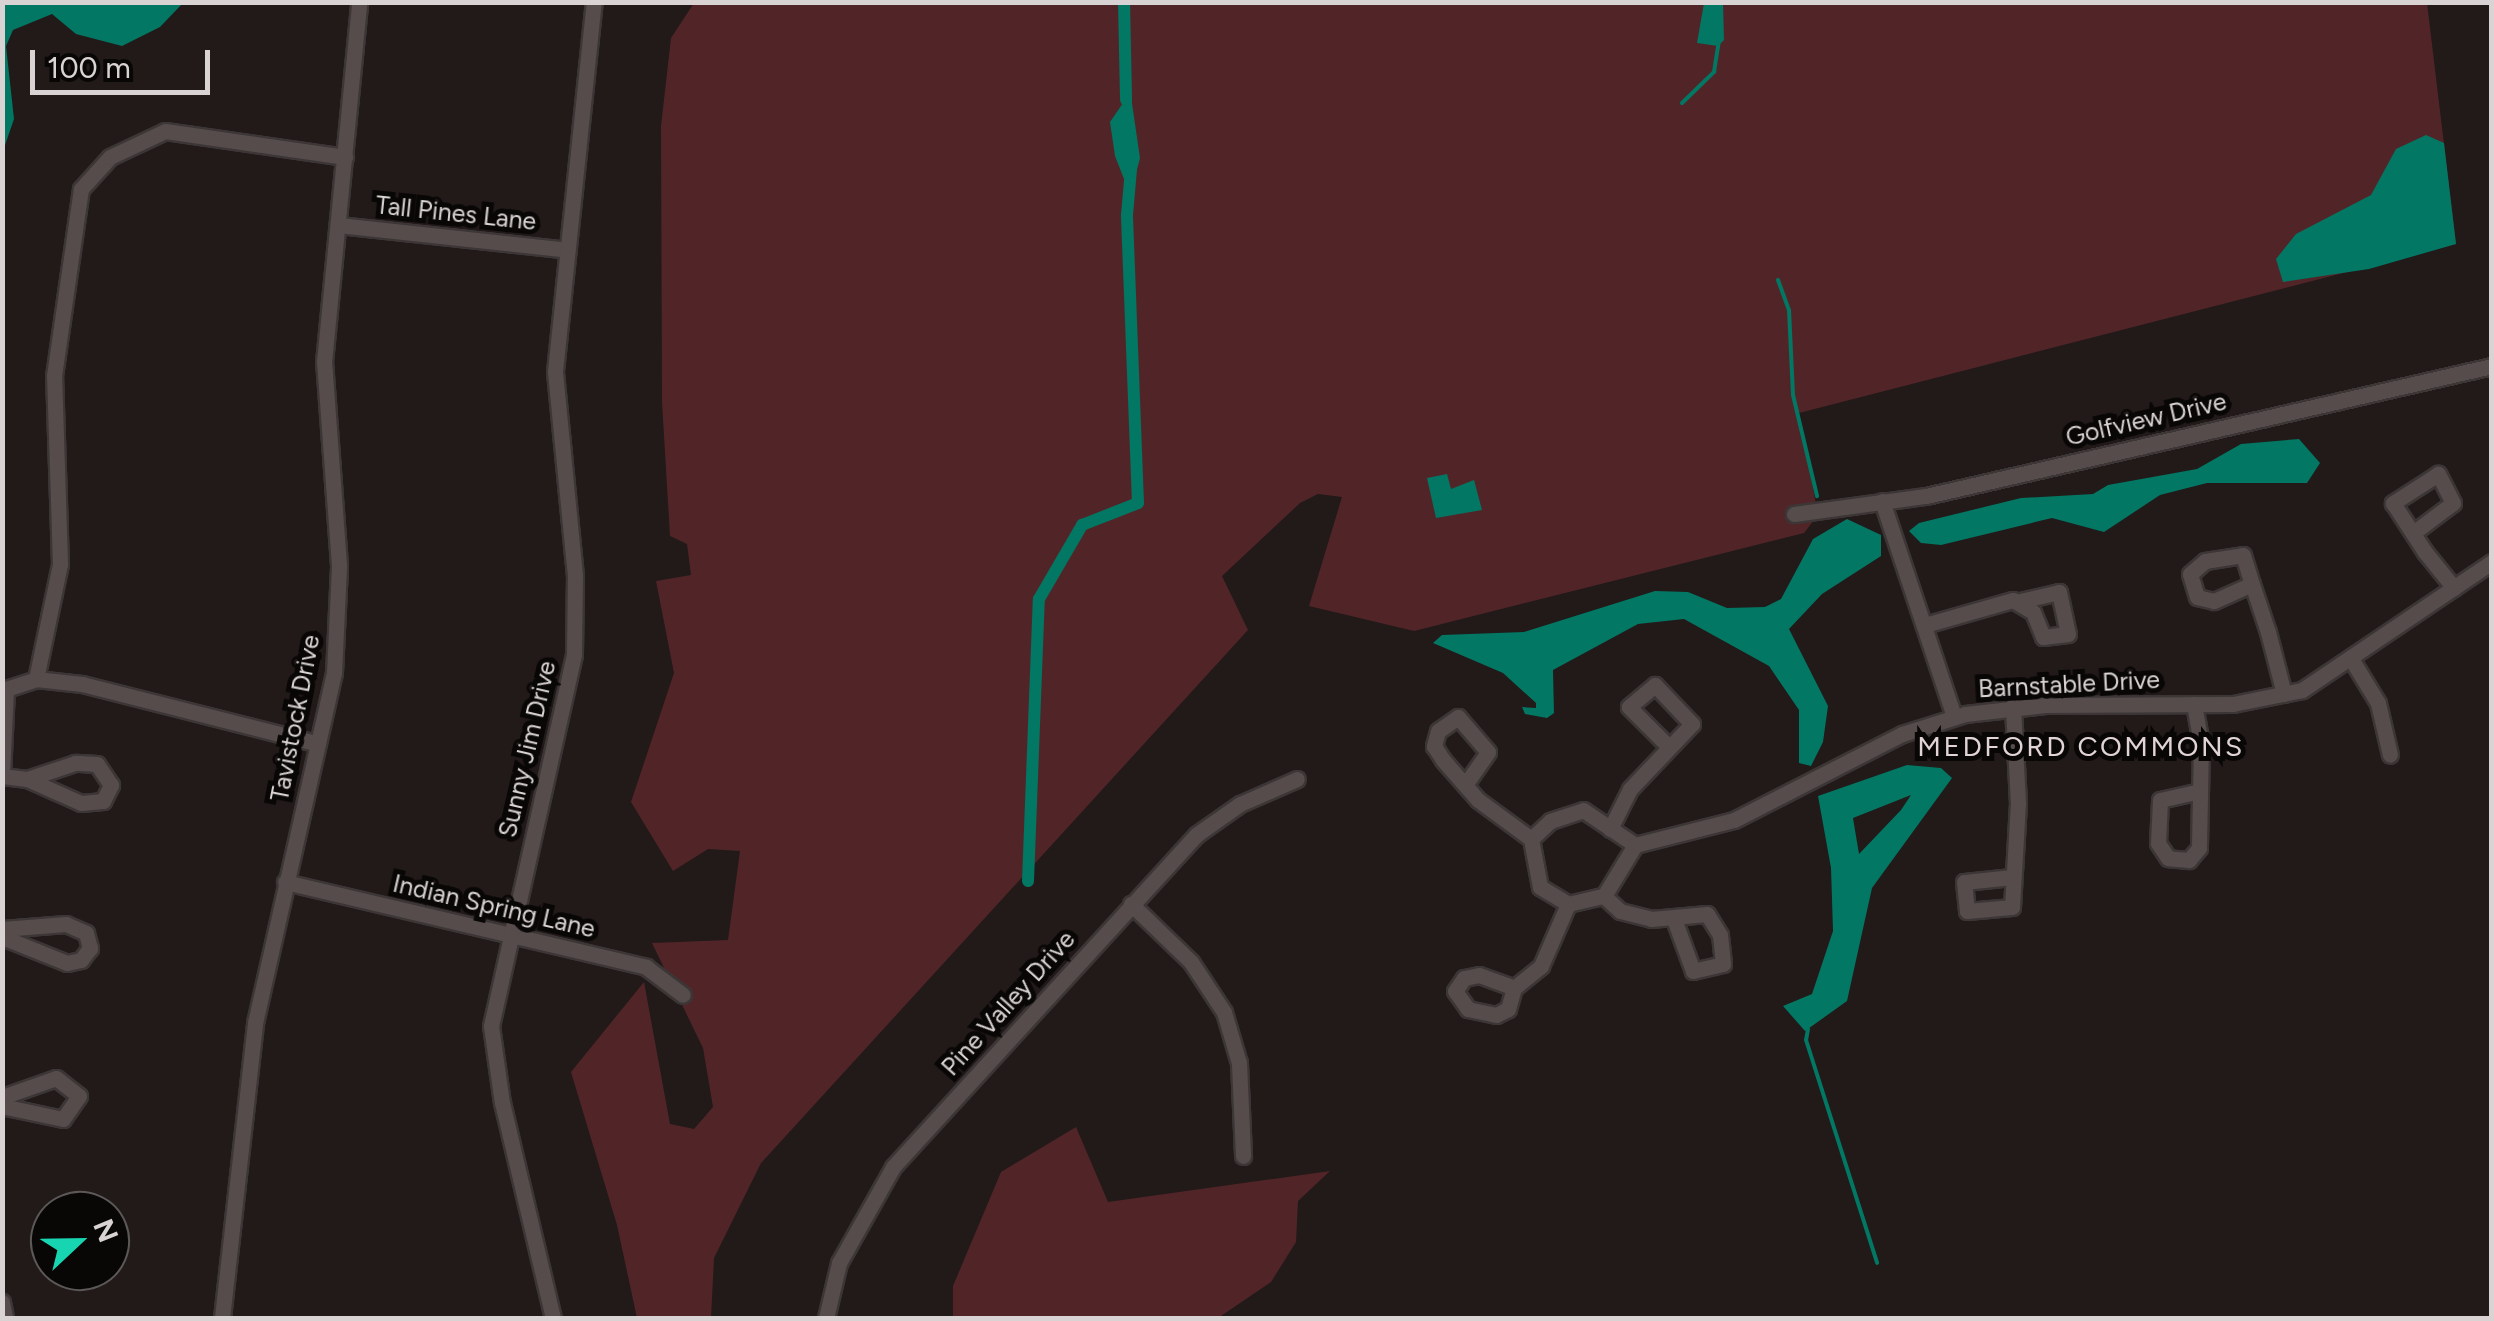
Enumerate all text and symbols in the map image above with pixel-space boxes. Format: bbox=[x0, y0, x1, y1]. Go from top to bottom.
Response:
scale bar bbox=[35, 30, 215, 92]
text: 100 m bbox=[47, 49, 131, 86]
street label: Tall Pines Lane bbox=[374, 190, 538, 236]
street label: Golfview Drive bbox=[2063, 386, 2229, 452]
street label: Tavistock Drive bbox=[264, 632, 326, 804]
street label: Sunny Jim Drive bbox=[492, 658, 562, 840]
street label: Barnstable Drive bbox=[1977, 664, 2161, 704]
district label: MEDFORD COMMONS bbox=[1917, 729, 2245, 763]
street label: Indian Spring Lane bbox=[390, 868, 598, 944]
street label: Pine Valley Drive bbox=[935, 924, 1081, 1082]
north arrow bbox=[30, 1191, 130, 1291]
text: N bbox=[86, 1214, 126, 1247]

